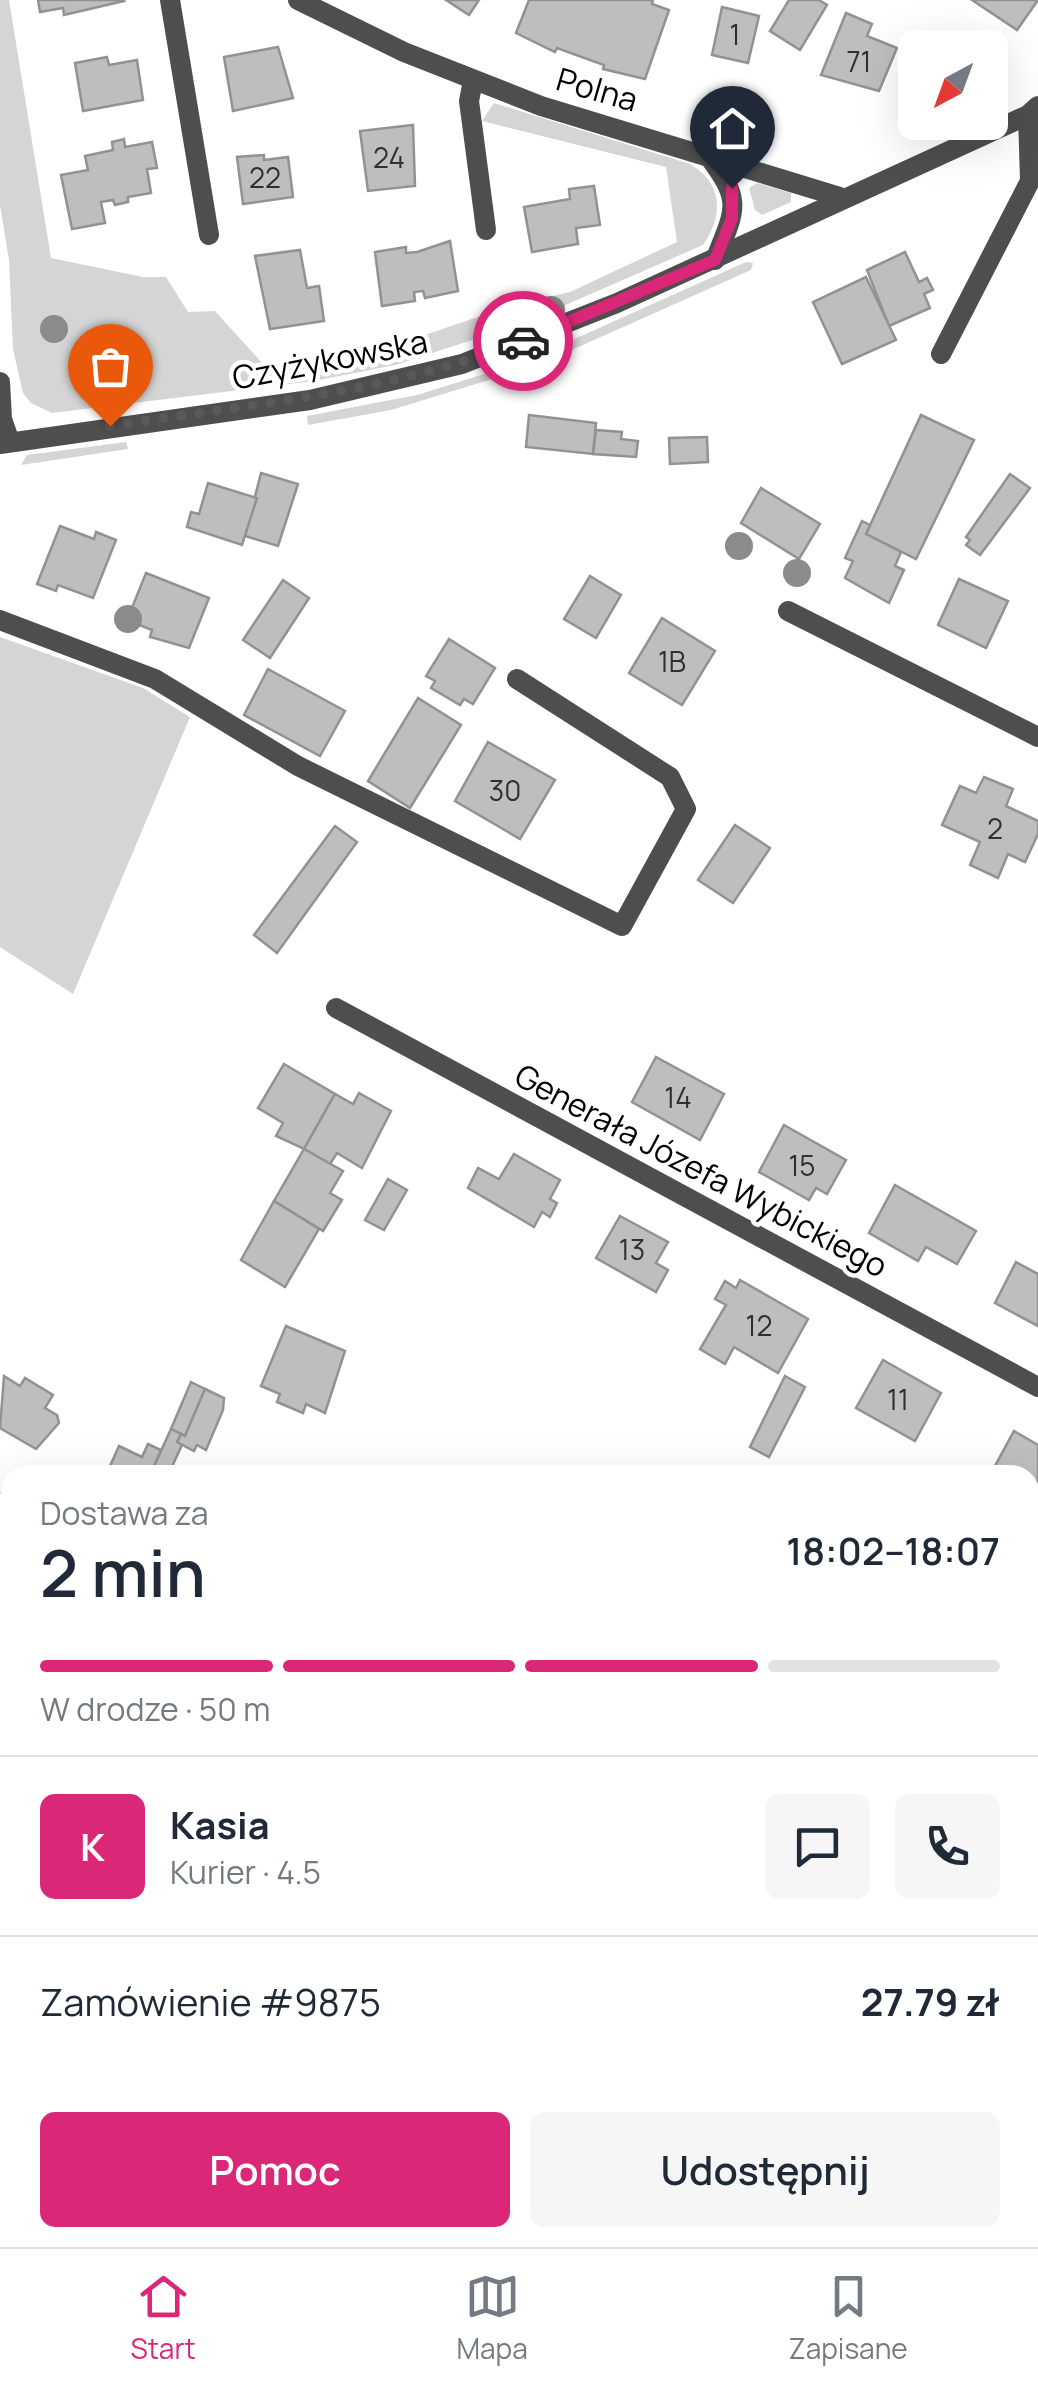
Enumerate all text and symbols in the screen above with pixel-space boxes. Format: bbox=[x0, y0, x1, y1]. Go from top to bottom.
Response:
house number: 1 bbox=[730, 15, 740, 53]
north arrow bbox=[898, 30, 1008, 140]
map controls bbox=[898, 30, 1008, 140]
house number: 71 bbox=[847, 42, 871, 80]
street label: Polna bbox=[552, 57, 643, 122]
pin bbox=[690, 86, 775, 189]
icon: home bbox=[705, 101, 760, 156]
house number: 24 bbox=[373, 138, 405, 176]
house number: 22 bbox=[249, 158, 281, 196]
courier bbox=[473, 291, 573, 391]
icon: car bbox=[496, 314, 551, 369]
street label: Czyżykowska bbox=[229, 319, 431, 399]
pin bbox=[68, 324, 153, 427]
icon: bag bbox=[83, 339, 138, 394]
house number: 1B bbox=[658, 642, 686, 680]
house number: 30 bbox=[489, 771, 521, 809]
house number: 2 bbox=[987, 809, 1003, 847]
street label: Generała Józefa Wybickiego bbox=[507, 1053, 895, 1287]
house number: 14 bbox=[664, 1078, 692, 1116]
house number: 15 bbox=[788, 1146, 816, 1184]
house number: 13 bbox=[619, 1230, 645, 1268]
house number: 12 bbox=[746, 1306, 772, 1344]
house number: 11 bbox=[887, 1380, 909, 1418]
text: Dostawa za bbox=[40, 1491, 209, 1535]
text: 18:02–18:07 bbox=[786, 1524, 1000, 1576]
text: 2 min bbox=[40, 1528, 206, 1617]
text: W drodze · 50 m bbox=[40, 1687, 270, 1731]
button: chat bbox=[765, 1794, 870, 1899]
button: phone bbox=[895, 1794, 1000, 1899]
text: Kasia bbox=[170, 1798, 270, 1850]
text: K bbox=[80, 1820, 105, 1872]
text: Kurier · 4.5 bbox=[170, 1850, 321, 1894]
text: Zamówienie #9875 bbox=[40, 1975, 381, 2027]
text: 27.79 zł bbox=[861, 1975, 1000, 2027]
button: Pomoc bbox=[40, 2112, 510, 2227]
button: Udostępnij bbox=[530, 2112, 1000, 2227]
tab: Start bbox=[130, 2269, 196, 2367]
tab: Mapa bbox=[457, 2269, 528, 2367]
tab: Zapisane bbox=[789, 2269, 908, 2367]

